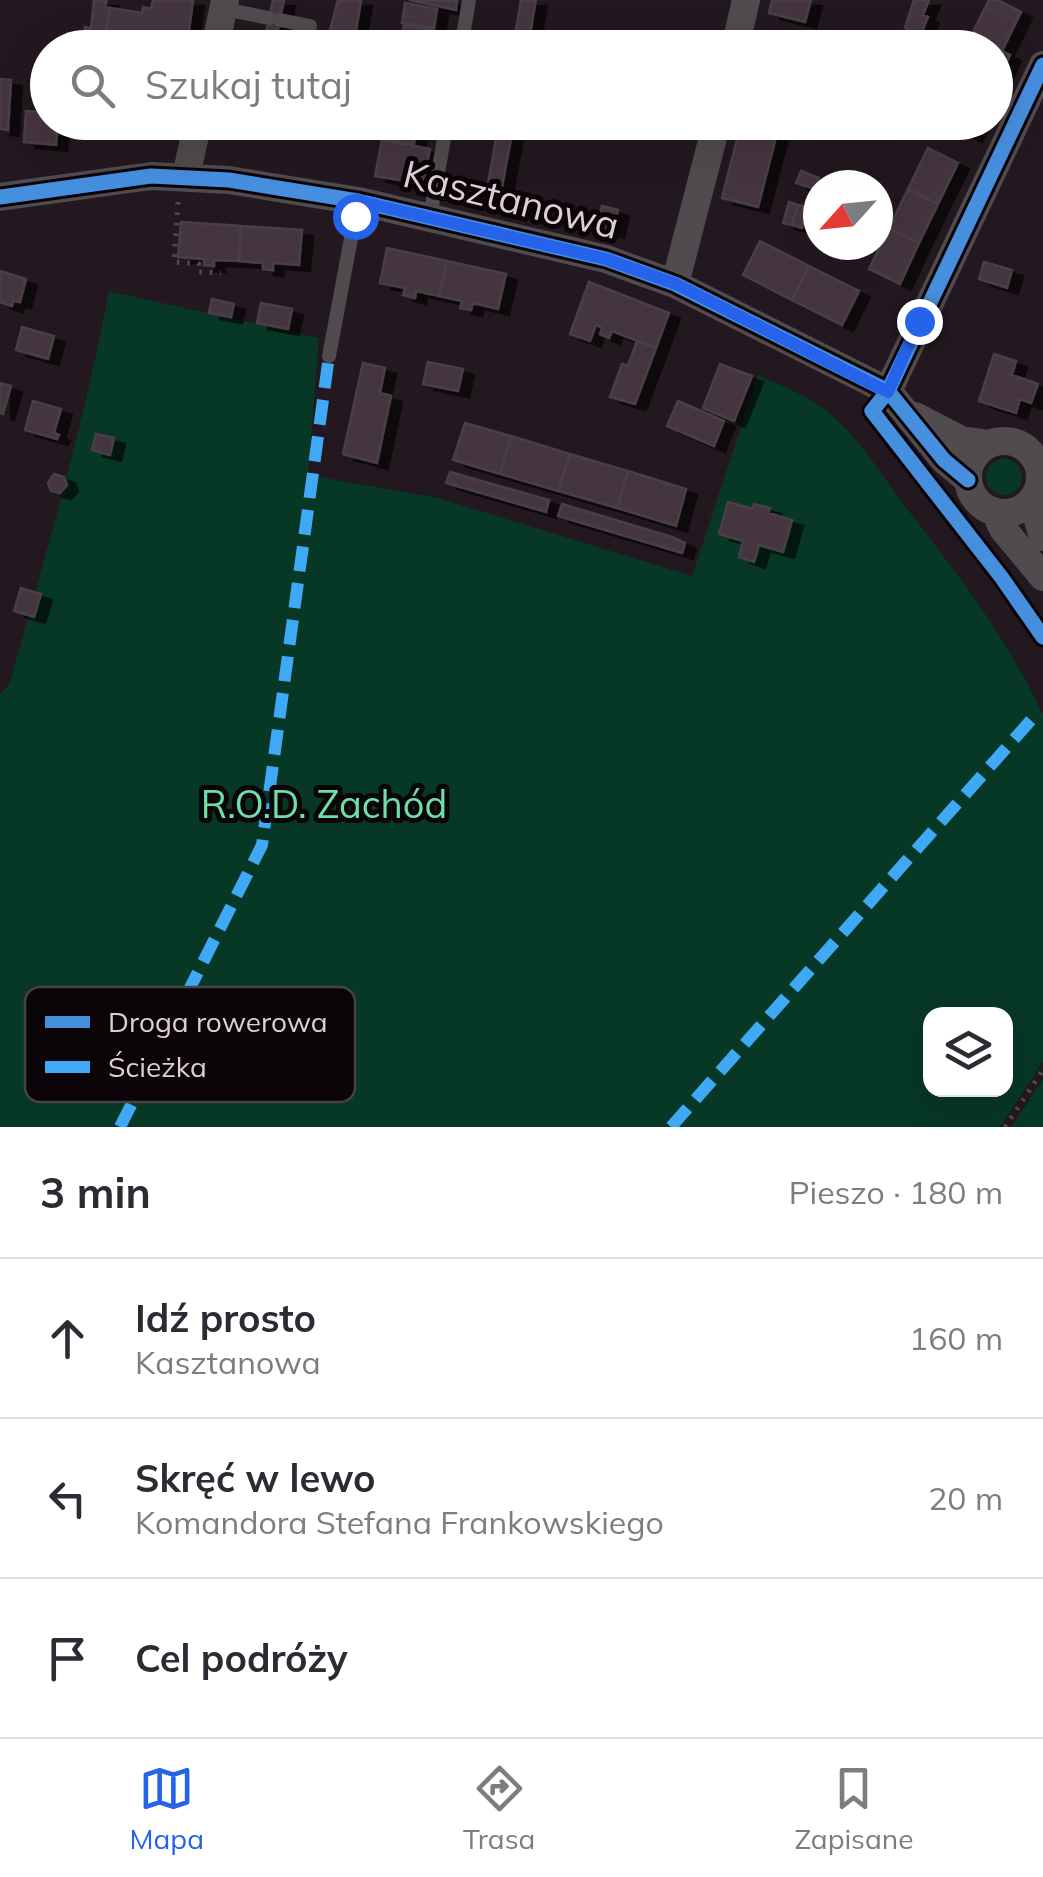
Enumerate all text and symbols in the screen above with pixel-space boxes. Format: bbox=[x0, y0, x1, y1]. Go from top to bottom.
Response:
search box bbox=[30, 30, 1013, 140]
icon: search bbox=[65, 58, 120, 113]
text: Szukaj tutaj bbox=[145, 61, 352, 109]
street label: Kasztanowa bbox=[398, 149, 624, 249]
north arrow bbox=[803, 170, 893, 260]
route start bbox=[333, 194, 379, 240]
route end bbox=[897, 299, 943, 345]
park label: R.O.D. Zachód bbox=[201, 780, 447, 828]
legend bbox=[25, 987, 355, 1102]
text: Droga rowerowa bbox=[108, 1004, 328, 1039]
map controls bbox=[923, 1007, 1013, 1097]
button: layers bbox=[923, 1007, 1013, 1097]
text: Ścieżka bbox=[108, 1049, 207, 1084]
text: 3 min bbox=[40, 1166, 151, 1219]
text: Pieszo · 180 m bbox=[789, 1172, 1003, 1212]
text: Idź prosto bbox=[135, 1294, 316, 1342]
icon: ahead bbox=[40, 1311, 95, 1366]
text: 160 m bbox=[909, 1318, 1003, 1358]
text: Kasztanowa bbox=[135, 1342, 321, 1382]
text: Skręć w lewo bbox=[135, 1454, 376, 1502]
icon: left bbox=[40, 1471, 95, 1526]
text: 20 m bbox=[928, 1478, 1003, 1518]
text: Komandora Stefana Frankowskiego bbox=[135, 1502, 664, 1542]
icon: arrive bbox=[40, 1631, 95, 1686]
text: Cel podróży bbox=[135, 1634, 348, 1682]
tab: Mapa bbox=[130, 1761, 204, 1856]
tab: Trasa bbox=[463, 1761, 535, 1856]
tab: Zapisane bbox=[794, 1761, 913, 1856]

